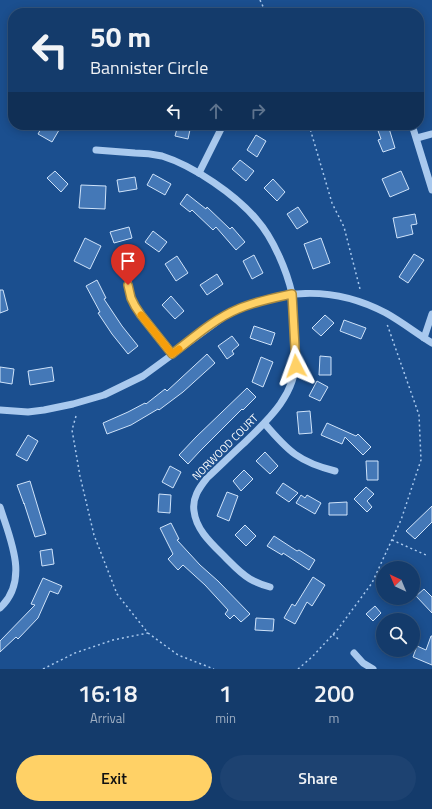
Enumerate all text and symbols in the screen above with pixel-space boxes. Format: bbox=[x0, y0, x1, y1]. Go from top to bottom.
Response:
text: 50 m bbox=[90, 15, 151, 58]
icon: left bbox=[24, 24, 76, 76]
text: Bannister Circle bbox=[90, 54, 208, 81]
icon: left bbox=[163, 100, 185, 122]
icon: ahead bbox=[205, 100, 227, 122]
icon: right bbox=[247, 100, 269, 122]
pin bbox=[111, 244, 145, 285]
icon: arrive bbox=[117, 250, 139, 272]
position arrow bbox=[275, 345, 317, 387]
street label: NORWOOD COURT bbox=[188, 410, 262, 484]
north arrow bbox=[376, 561, 420, 605]
map controls bbox=[376, 561, 420, 657]
button: search bbox=[376, 613, 420, 657]
text: 16:18 bbox=[78, 675, 137, 711]
text: 1 bbox=[219, 675, 232, 711]
text: 200 bbox=[314, 675, 354, 711]
text: Arrival bbox=[90, 708, 125, 728]
text: min bbox=[215, 708, 236, 728]
text: m bbox=[329, 708, 339, 728]
button: Exit bbox=[16, 755, 212, 801]
button: Share bbox=[220, 755, 416, 801]

